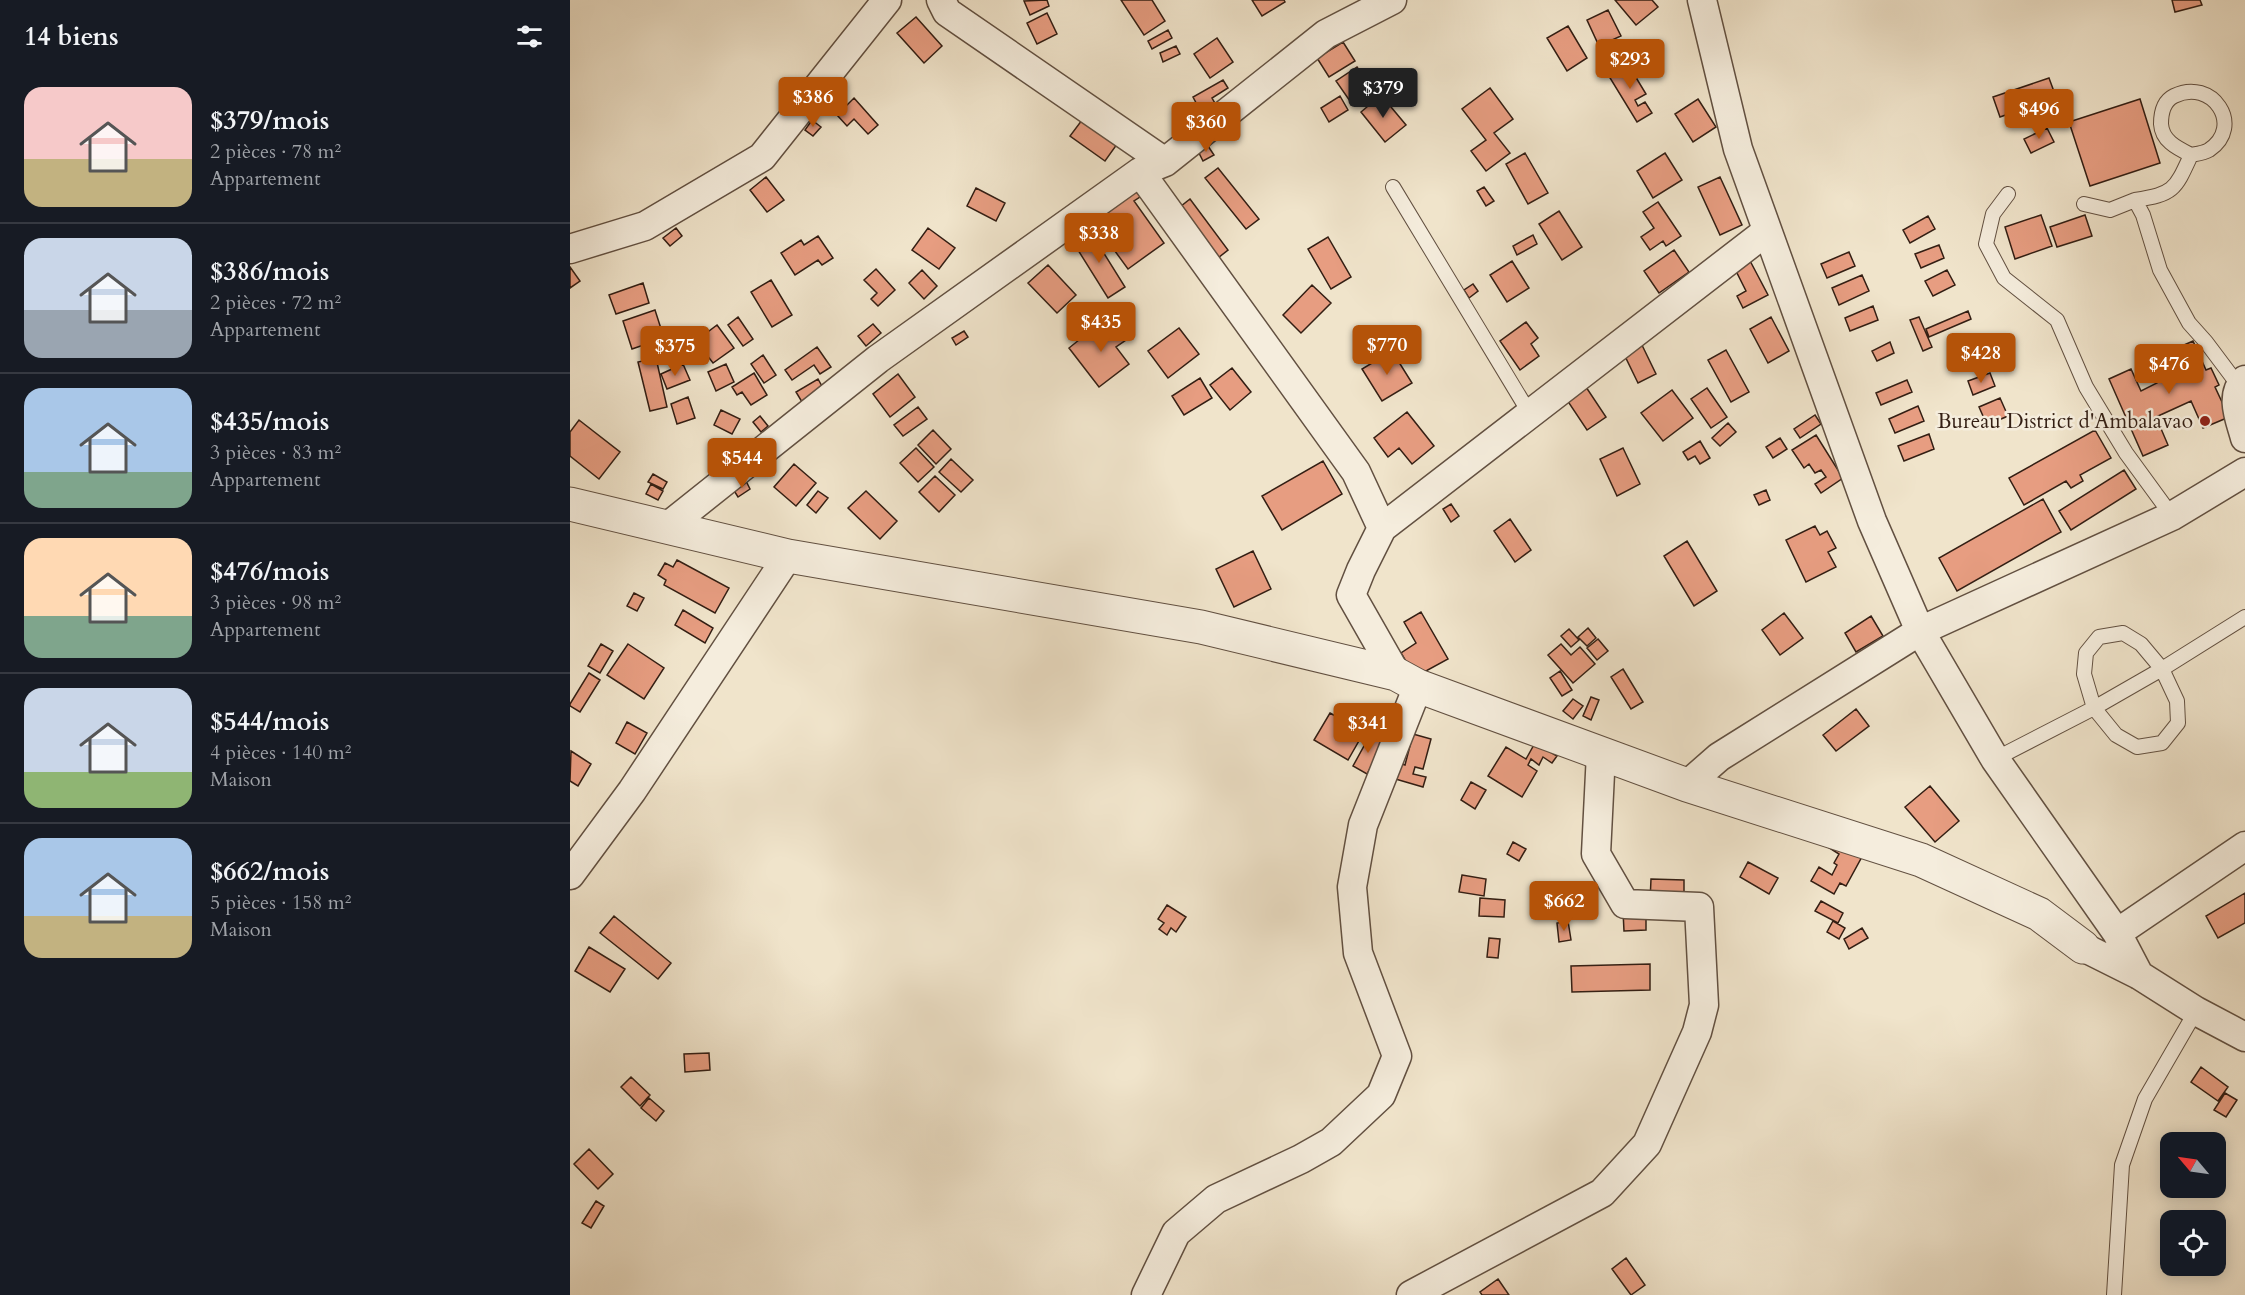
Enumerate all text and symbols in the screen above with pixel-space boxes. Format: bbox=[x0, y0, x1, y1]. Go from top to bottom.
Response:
text: 14 biens bbox=[24, 19, 119, 54]
icon: filters bbox=[513, 20, 546, 53]
pin: $293 bbox=[1594, 39, 1666, 90]
text: $293 bbox=[1610, 45, 1650, 72]
pin: $379 bbox=[1347, 68, 1419, 119]
text: $379 bbox=[1363, 74, 1403, 101]
pin: $386 bbox=[777, 77, 849, 128]
text: $386 bbox=[793, 83, 833, 110]
pin: $496 bbox=[2003, 89, 2075, 140]
text: $496 bbox=[2019, 95, 2059, 122]
pin: $360 bbox=[1170, 102, 1242, 153]
text: $379/mois bbox=[210, 103, 329, 138]
text: $360 bbox=[1186, 108, 1226, 135]
icon: home bbox=[72, 111, 144, 183]
text: 2 pièces · 78 m² bbox=[210, 138, 341, 165]
text: Appartement bbox=[210, 165, 321, 192]
pin: $338 bbox=[1063, 213, 1135, 264]
text: $338 bbox=[1079, 219, 1119, 246]
text: $386/mois bbox=[210, 254, 329, 289]
icon: home bbox=[72, 262, 144, 334]
text: 2 pièces · 72 m² bbox=[210, 289, 341, 316]
pin: $435 bbox=[1065, 302, 1137, 353]
text: $435 bbox=[1081, 308, 1121, 335]
text: Appartement bbox=[210, 316, 321, 343]
pin: $770 bbox=[1351, 325, 1423, 376]
pin: $375 bbox=[639, 326, 711, 377]
text: $770 bbox=[1367, 331, 1407, 358]
text: $375 bbox=[655, 332, 695, 359]
pin: $428 bbox=[1945, 333, 2017, 384]
text: $428 bbox=[1961, 339, 2001, 366]
pin: $476 bbox=[2133, 344, 2205, 395]
text: $476 bbox=[2149, 350, 2189, 377]
text: $435/mois bbox=[210, 404, 329, 439]
place label: Bureau District d'Ambalavao bbox=[1937, 407, 2193, 436]
icon: home bbox=[72, 412, 144, 484]
marker: Bureau District d'Ambalavao bbox=[2198, 414, 2212, 428]
pin: $544 bbox=[706, 438, 778, 489]
text: 3 pièces · 83 m² bbox=[210, 439, 341, 466]
text: $544 bbox=[722, 444, 762, 471]
text: Appartement bbox=[210, 466, 321, 493]
text: $476/mois bbox=[210, 554, 329, 589]
icon: home bbox=[72, 562, 144, 634]
text: 3 pièces · 98 m² bbox=[210, 589, 341, 616]
text: Appartement bbox=[210, 616, 321, 643]
pin: $341 bbox=[1332, 703, 1404, 754]
text: $544/mois bbox=[210, 704, 329, 739]
text: $341 bbox=[1348, 709, 1388, 736]
icon: home bbox=[72, 712, 144, 784]
text: 4 pièces · 140 m² bbox=[210, 739, 351, 766]
text: Maison bbox=[210, 766, 272, 793]
text: $662/mois bbox=[210, 854, 329, 889]
icon: home bbox=[72, 862, 144, 934]
pin: $662 bbox=[1528, 881, 1600, 932]
text: $662 bbox=[1544, 887, 1584, 914]
text: 5 pièces · 158 m² bbox=[210, 889, 351, 916]
text: Maison bbox=[210, 916, 272, 943]
north arrow bbox=[2160, 1132, 2226, 1198]
map controls bbox=[2160, 1132, 2226, 1276]
button: locate bbox=[2160, 1210, 2226, 1276]

